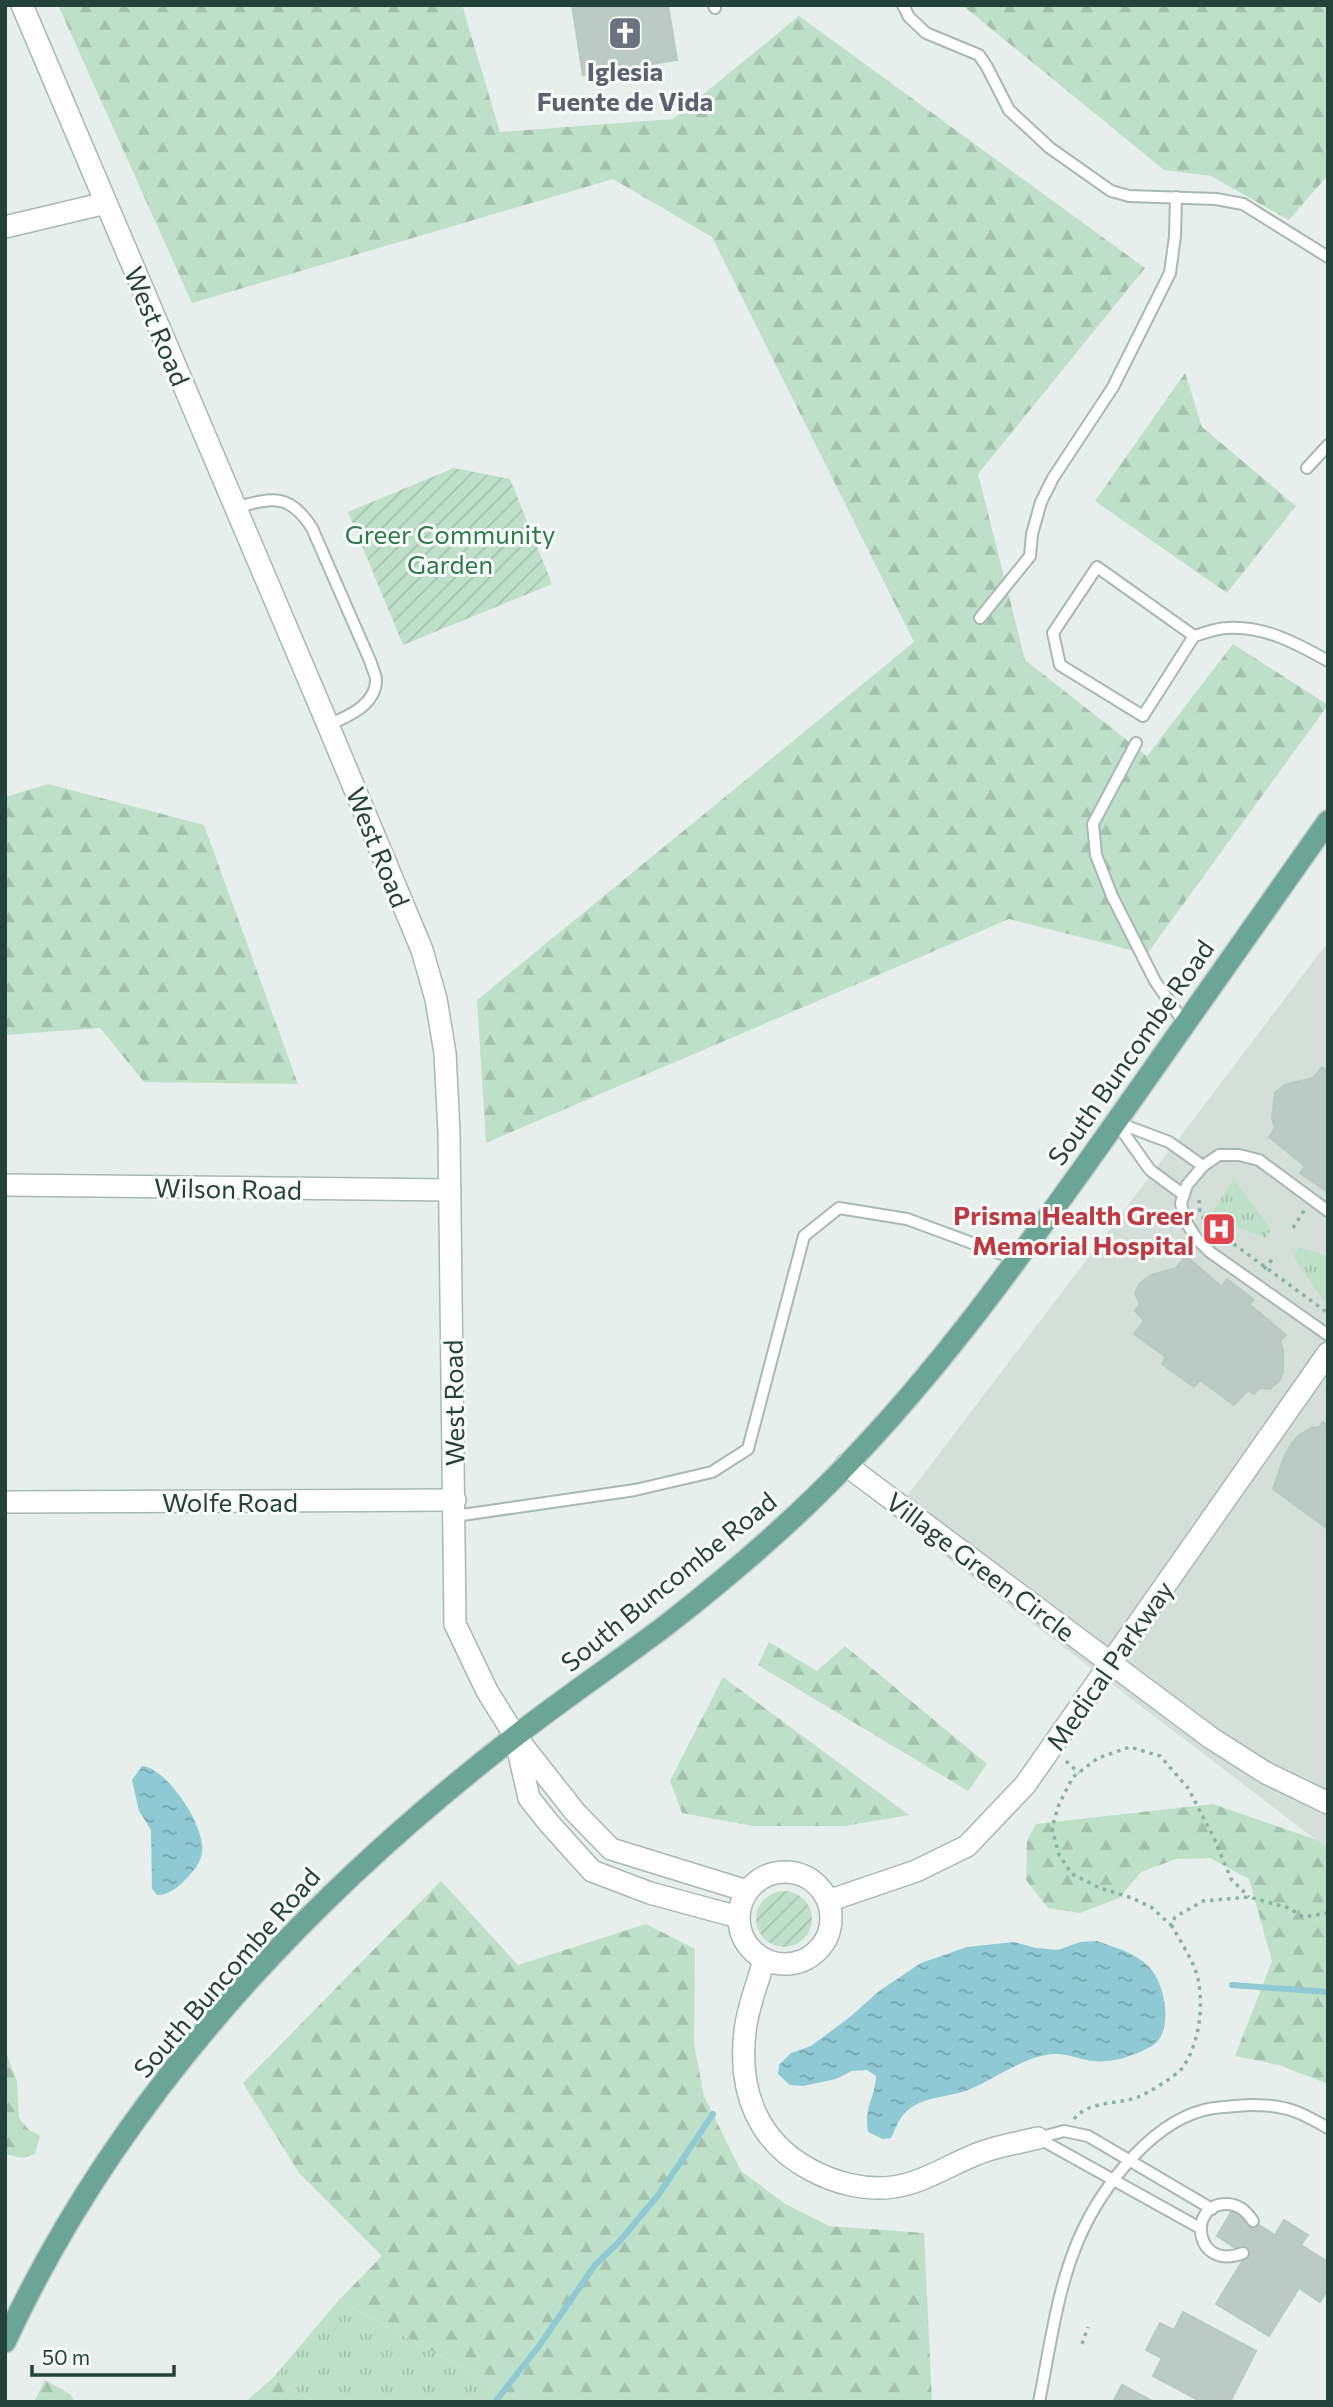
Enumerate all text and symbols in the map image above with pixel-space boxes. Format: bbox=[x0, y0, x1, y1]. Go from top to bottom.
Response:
church icon: Iglesia Fuente de Vida bbox=[606, 14, 644, 52]
place label: Iglesia Fuente de Vida bbox=[537, 55, 713, 116]
street label: West Road bbox=[119, 262, 197, 390]
park label: Greer Community Garden bbox=[345, 518, 555, 579]
street label: West Road bbox=[341, 783, 417, 911]
street label: South Buncombe Road bbox=[1040, 933, 1220, 1171]
street label: Wilson Road bbox=[154, 1171, 302, 1205]
place label: Prisma Health Greer Memorial Hospital bbox=[953, 1199, 1194, 1260]
hospital icon: Prisma Health Greer Memorial Hospital bbox=[1200, 1210, 1238, 1248]
street label: West Road bbox=[436, 1339, 470, 1467]
street label: South Buncombe Road bbox=[554, 1485, 782, 1677]
street label: Village Green Circle bbox=[881, 1485, 1081, 1647]
street label: Wolfe Road bbox=[162, 1486, 298, 1517]
street label: Medical Parkway bbox=[1039, 1574, 1179, 1756]
street label: South Buncombe Road bbox=[126, 1861, 326, 2083]
scale bar bbox=[32, 2334, 173, 2378]
text: 50 m bbox=[42, 2344, 90, 2369]

